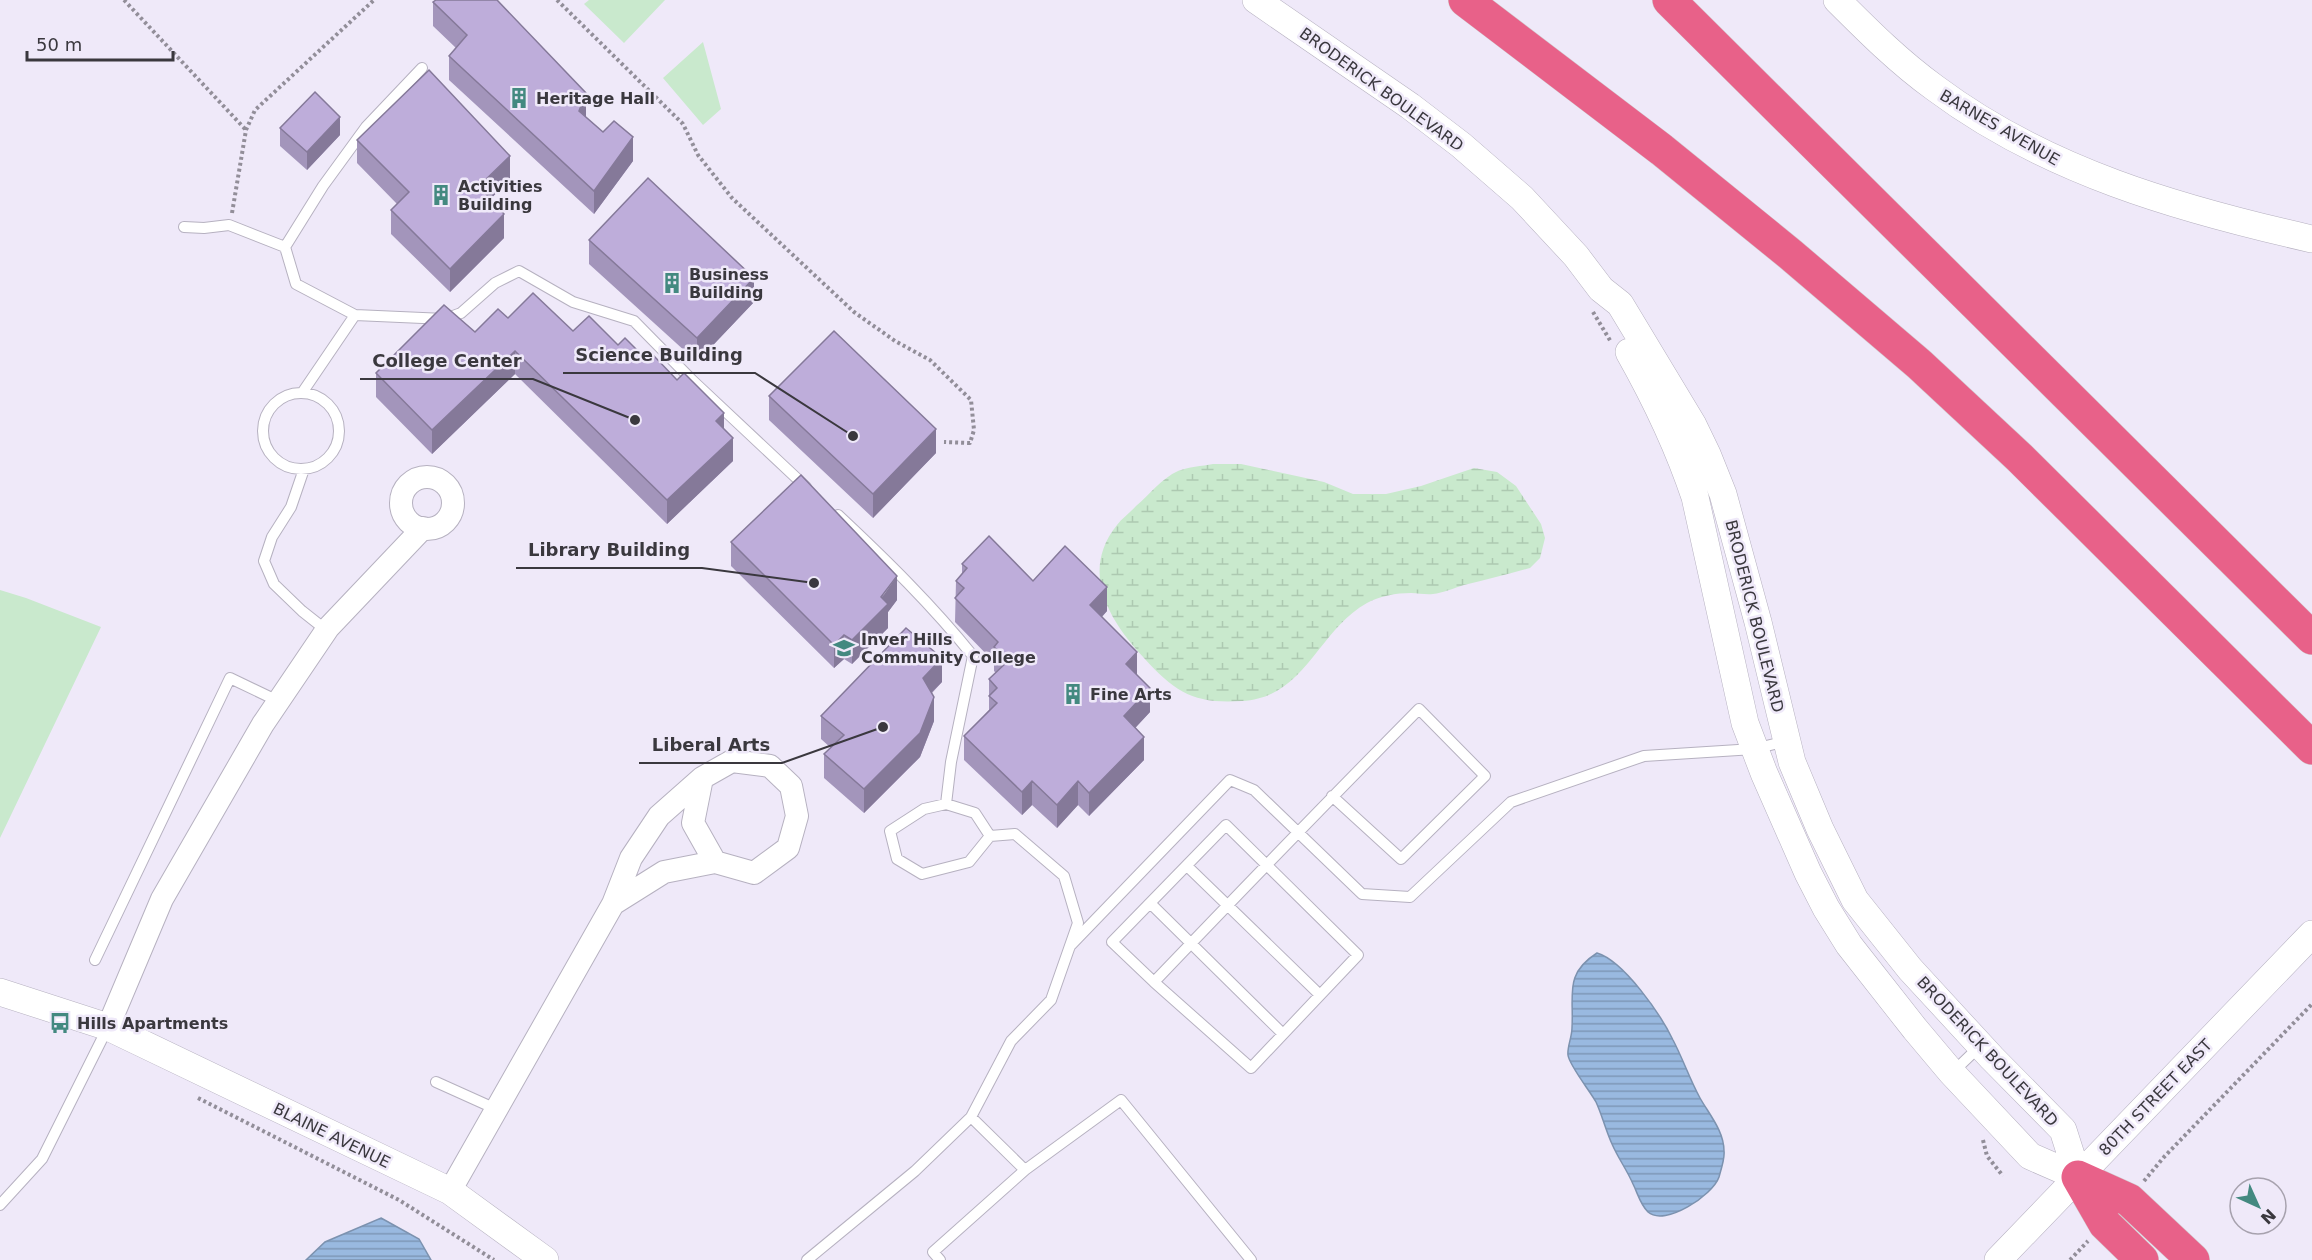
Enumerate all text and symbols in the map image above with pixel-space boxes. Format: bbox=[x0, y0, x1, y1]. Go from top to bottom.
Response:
scale bar bbox=[27, 24, 172, 62]
street label: BRODERICK BOULEVARD bbox=[1296, 24, 1467, 155]
text: 50 m bbox=[36, 34, 82, 55]
street label: BARNES AVENUE bbox=[1936, 85, 2063, 169]
building icon: Heritage Hall bbox=[507, 86, 531, 110]
place label: Heritage Hall bbox=[536, 89, 655, 108]
place label: Activities Building bbox=[458, 177, 542, 214]
building icon: Activities Building bbox=[429, 183, 453, 207]
place label: Business Building bbox=[689, 265, 769, 302]
building icon: Business Building bbox=[660, 271, 684, 295]
callout: Science Building bbox=[563, 337, 755, 373]
callout: College Center bbox=[360, 343, 533, 379]
text: Science Building bbox=[575, 344, 743, 365]
text: College Center bbox=[372, 350, 522, 371]
street label: BRODERICK BOULEVARD bbox=[1721, 518, 1788, 714]
callout: Library Building bbox=[516, 532, 702, 568]
text: Library Building bbox=[528, 539, 690, 560]
place label: Inver Hills Community College bbox=[861, 630, 1036, 667]
school or university icon: Inver Hills Community College bbox=[832, 636, 856, 660]
building icon: Fine Arts bbox=[1061, 682, 1085, 706]
place label: Fine Arts bbox=[1090, 685, 1172, 704]
callout: Liberal Arts bbox=[639, 727, 782, 763]
text: Liberal Arts bbox=[652, 734, 770, 755]
street label: BRODERICK BOULEVARD bbox=[1913, 972, 2062, 1130]
bus stop icon: Hills Apartments bbox=[48, 1011, 72, 1035]
place label: Hills Apartments bbox=[77, 1014, 228, 1033]
street label: 80TH STREET EAST bbox=[2095, 1035, 2216, 1159]
street label: BLAINE AVENUE bbox=[270, 1099, 393, 1172]
north arrow bbox=[2228, 1176, 2288, 1236]
text: N bbox=[2257, 1205, 2280, 1228]

